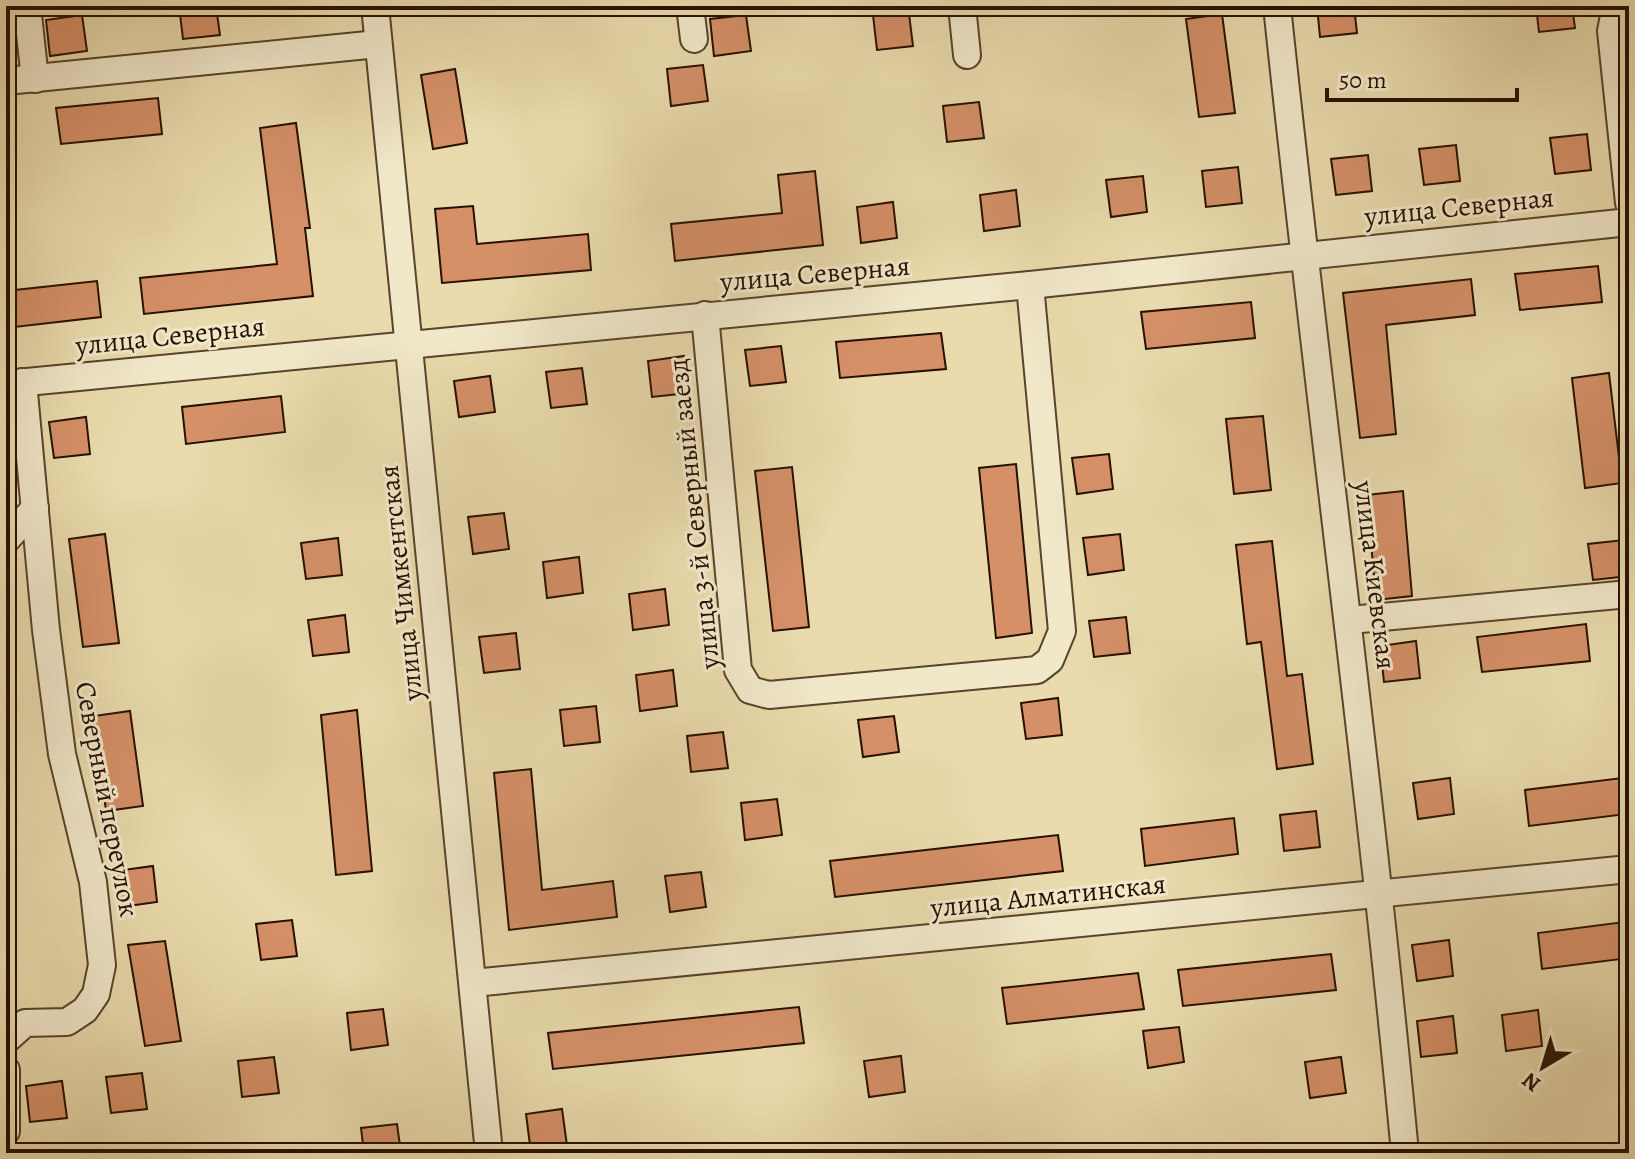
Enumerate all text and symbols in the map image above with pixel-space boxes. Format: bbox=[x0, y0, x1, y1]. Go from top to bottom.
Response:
scale bar bbox=[1327, 52, 1517, 102]
text: 50 m bbox=[1339, 64, 1387, 96]
street label: улица Северная bbox=[1361, 178, 1556, 236]
street label: улица Северная bbox=[718, 247, 912, 301]
street label: улица Северная bbox=[72, 307, 267, 365]
street label: улица 3-й Северный заезд bbox=[659, 357, 729, 672]
street label: улица Чимкентская bbox=[370, 463, 432, 704]
street label: улица Киевская bbox=[1344, 478, 1405, 672]
street label: Северный переулок bbox=[66, 678, 148, 920]
street label: улица Алматинская bbox=[927, 865, 1168, 927]
north arrow bbox=[1503, 1027, 1583, 1107]
text: N bbox=[1516, 1065, 1547, 1099]

